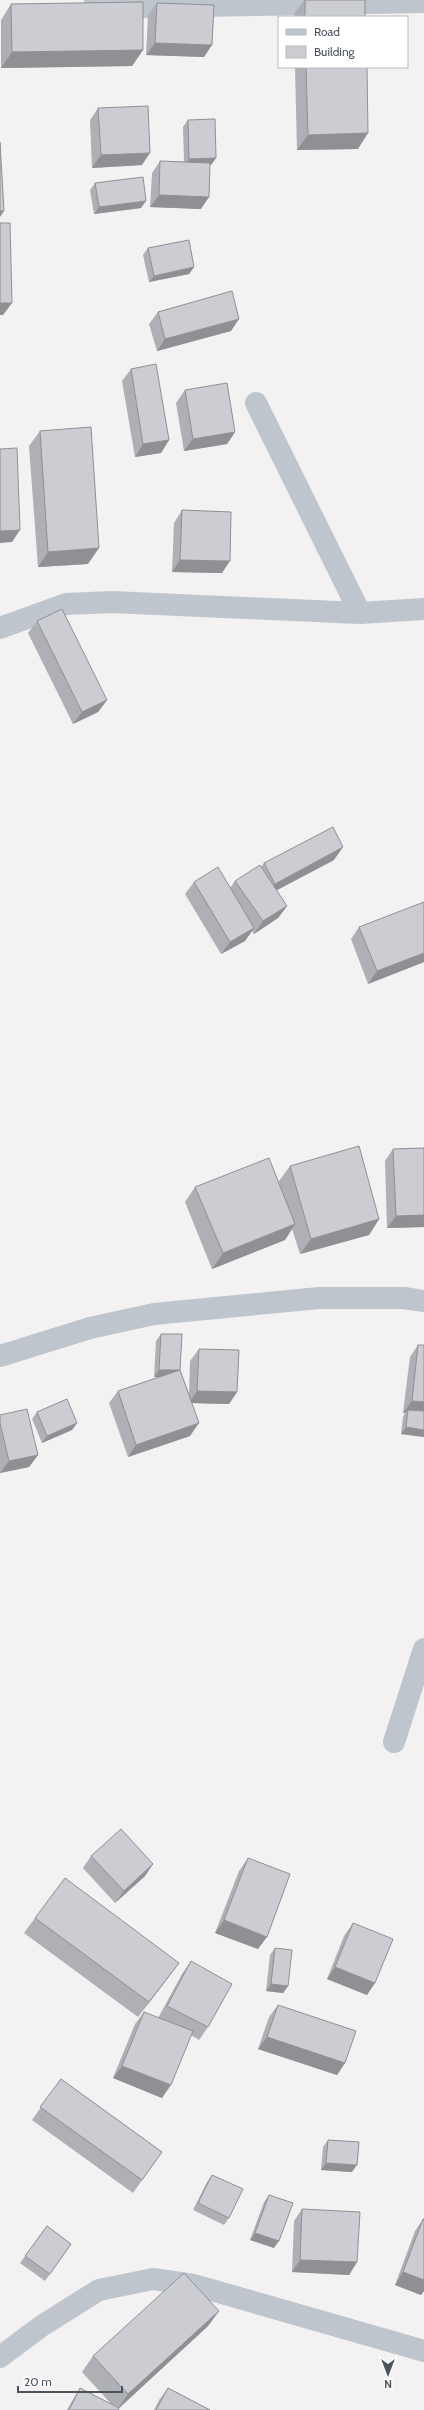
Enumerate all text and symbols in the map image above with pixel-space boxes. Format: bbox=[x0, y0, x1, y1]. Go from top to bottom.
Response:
legend bbox=[278, 16, 408, 68]
text: Road bbox=[314, 24, 340, 39]
text: Building bbox=[314, 44, 356, 59]
north arrow bbox=[368, 2354, 408, 2394]
scale bar bbox=[18, 2368, 122, 2394]
text: 20 m bbox=[24, 2374, 52, 2389]
text: N bbox=[384, 2377, 392, 2391]

